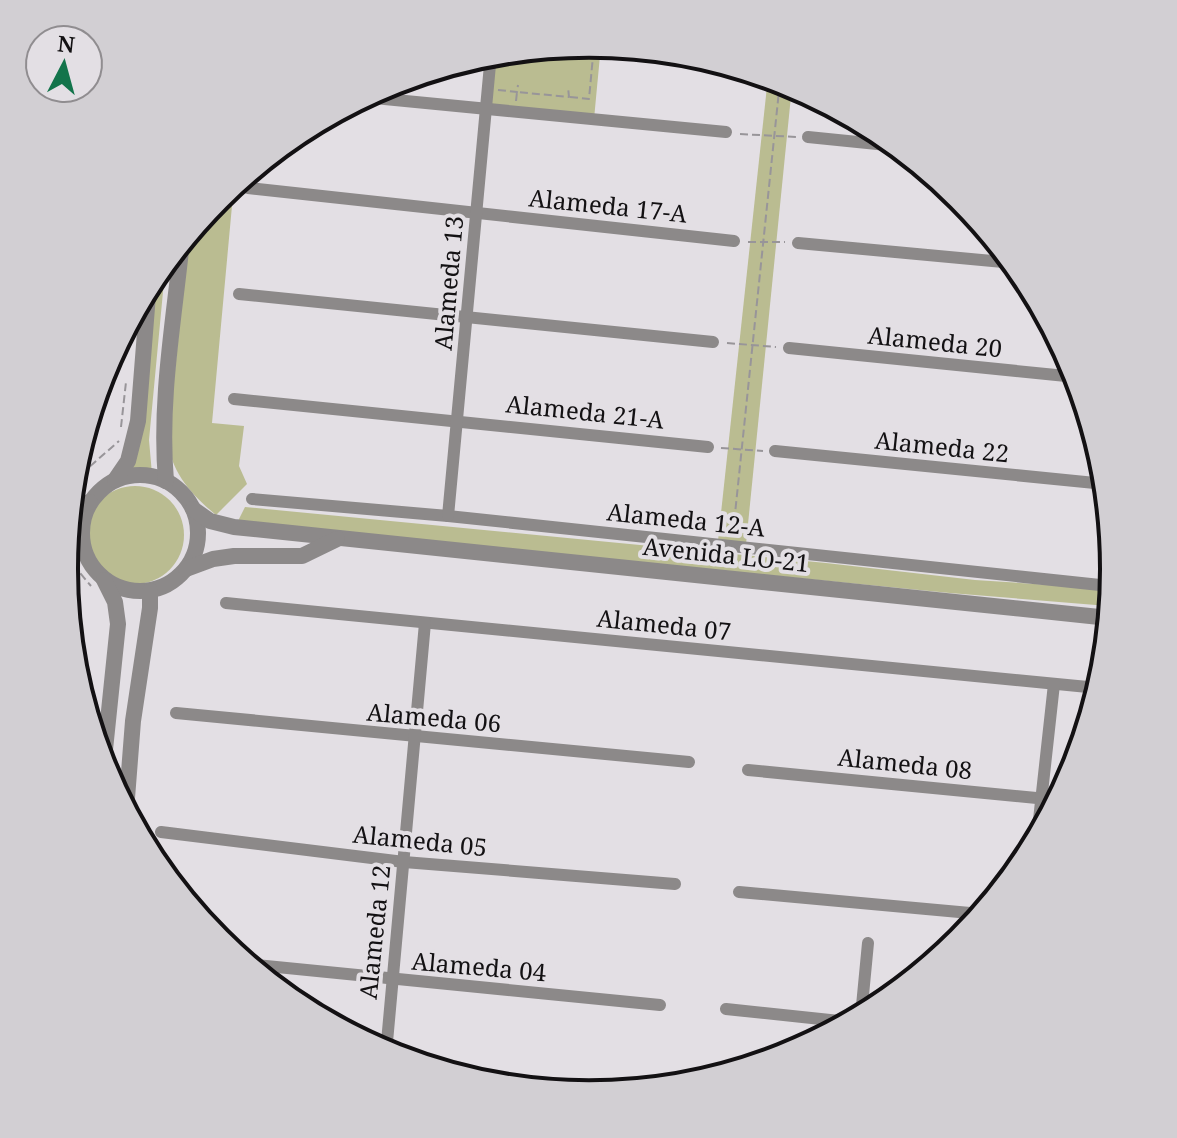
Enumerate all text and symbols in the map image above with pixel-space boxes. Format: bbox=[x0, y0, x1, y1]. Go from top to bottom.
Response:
north arrow bbox=[24, 24, 104, 104]
text: N bbox=[56, 27, 76, 59]
street label: Alameda 17-A bbox=[527, 180, 689, 230]
street label: Alameda 13 bbox=[426, 214, 470, 352]
street label: Alameda 20 bbox=[866, 318, 1004, 364]
street label: Alameda 21-A bbox=[504, 386, 666, 436]
street label: Alameda 22 bbox=[873, 423, 1011, 469]
street label: Alameda 12-A bbox=[605, 494, 767, 544]
street label: Avenida LO-21 bbox=[641, 529, 811, 579]
street label: Alameda 07 bbox=[595, 601, 733, 647]
street label: Alameda 06 bbox=[365, 695, 503, 739]
street label: Alameda 08 bbox=[836, 740, 974, 786]
street label: Alameda 05 bbox=[351, 817, 489, 863]
street label: Alameda 12 bbox=[351, 863, 397, 1001]
street label: Alameda 04 bbox=[410, 944, 548, 988]

